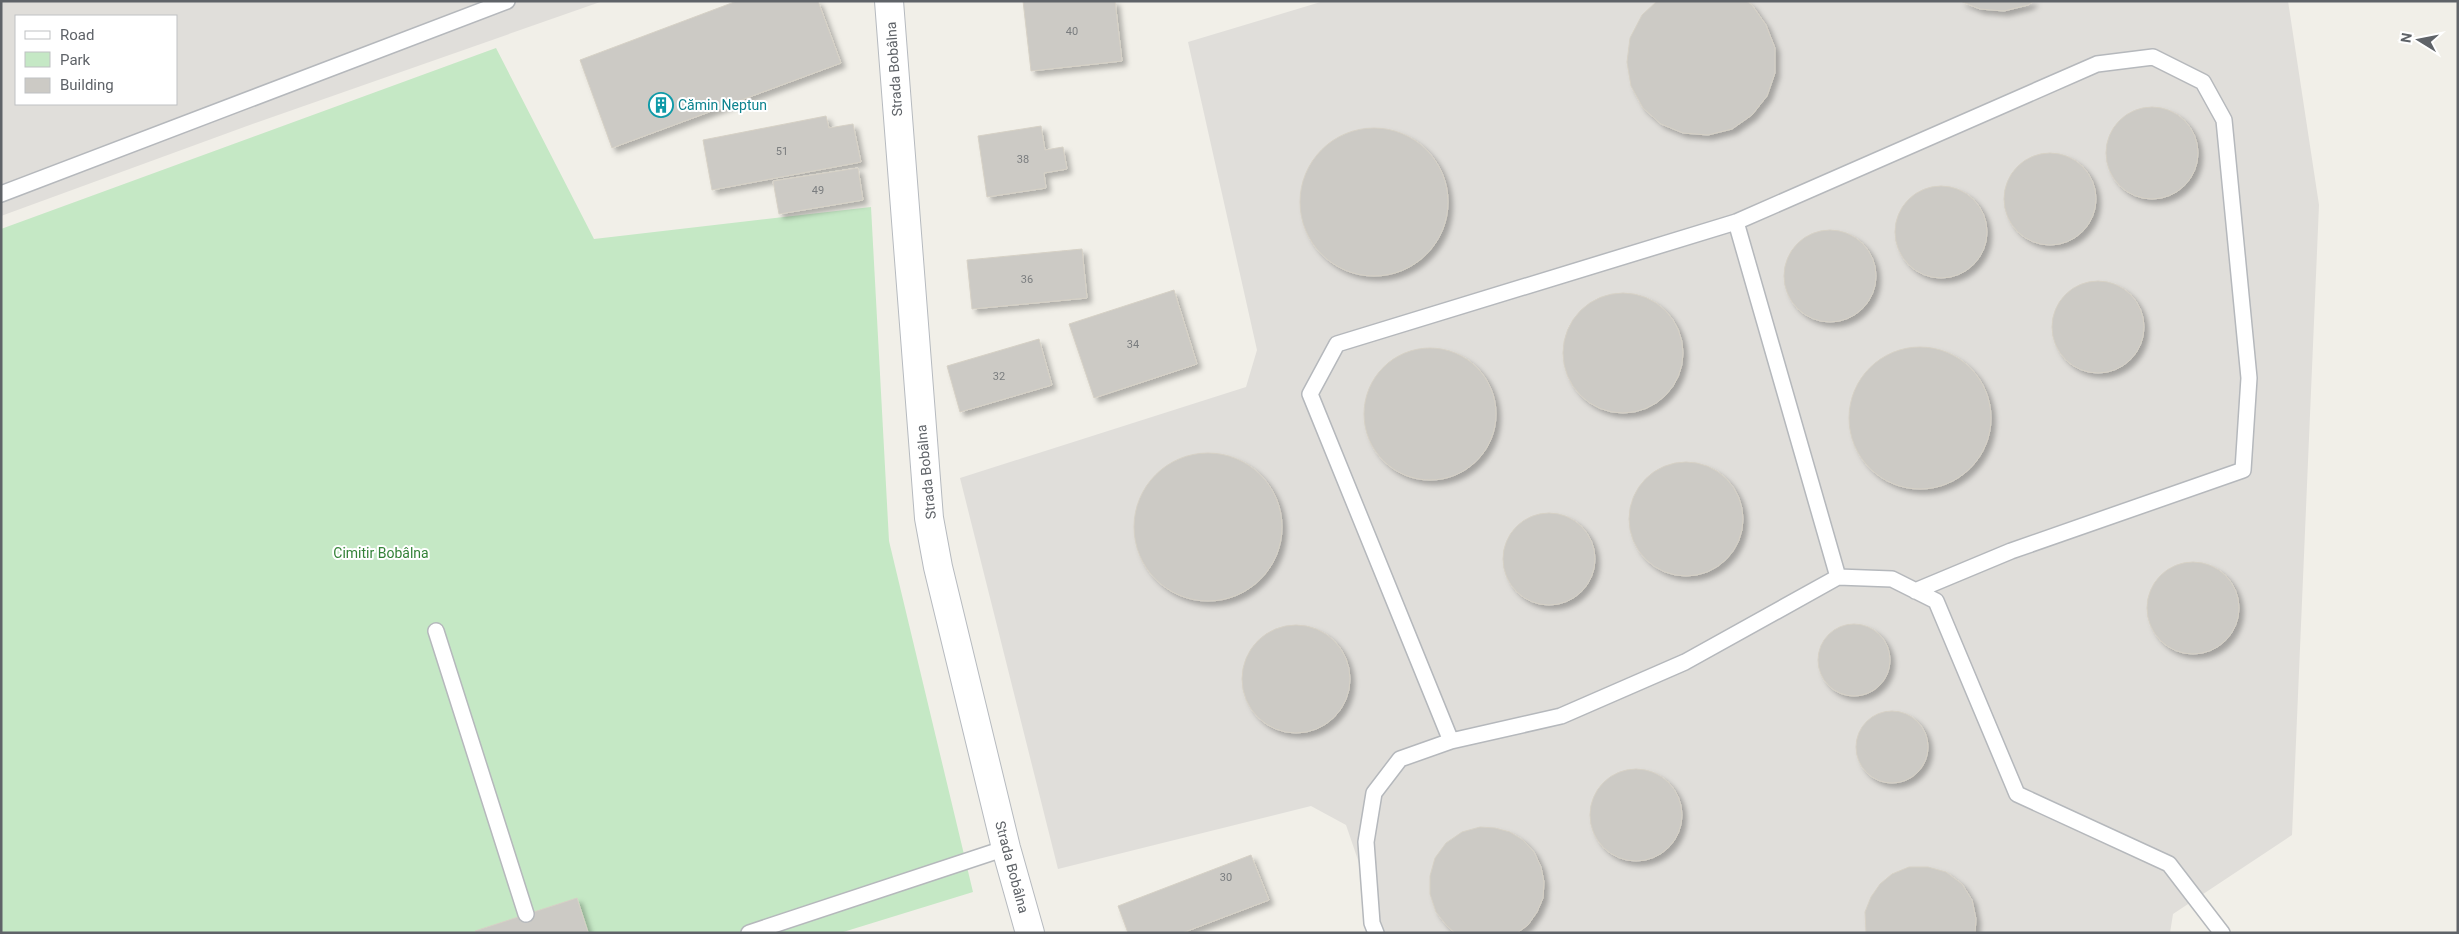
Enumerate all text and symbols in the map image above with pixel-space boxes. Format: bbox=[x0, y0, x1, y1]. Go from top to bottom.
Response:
legend bbox=[15, 15, 178, 105]
north arrow bbox=[2394, 15, 2444, 65]
street label: Strada Bobâlna bbox=[883, 21, 905, 117]
house number: 40 bbox=[1066, 25, 1078, 38]
text: Road bbox=[60, 26, 94, 44]
text: N bbox=[2397, 31, 2415, 44]
text: Park bbox=[60, 51, 91, 69]
text: Building bbox=[60, 76, 114, 94]
building icon: Cămin Neptun bbox=[648, 92, 674, 118]
place label: Cămin Neptun bbox=[678, 97, 767, 113]
house number: 51 bbox=[776, 145, 788, 158]
house number: 38 bbox=[1017, 153, 1029, 166]
house number: 49 bbox=[812, 184, 824, 197]
house number: 36 bbox=[1021, 273, 1033, 286]
house number: 34 bbox=[1127, 338, 1139, 351]
house number: 32 bbox=[993, 370, 1005, 383]
street label: Strada Bobâlna bbox=[913, 424, 939, 520]
park label: Cimitir Bobâlna bbox=[333, 545, 429, 561]
street label: Strada Bobâlna bbox=[992, 819, 1032, 915]
house number: 30 bbox=[1220, 871, 1232, 884]

